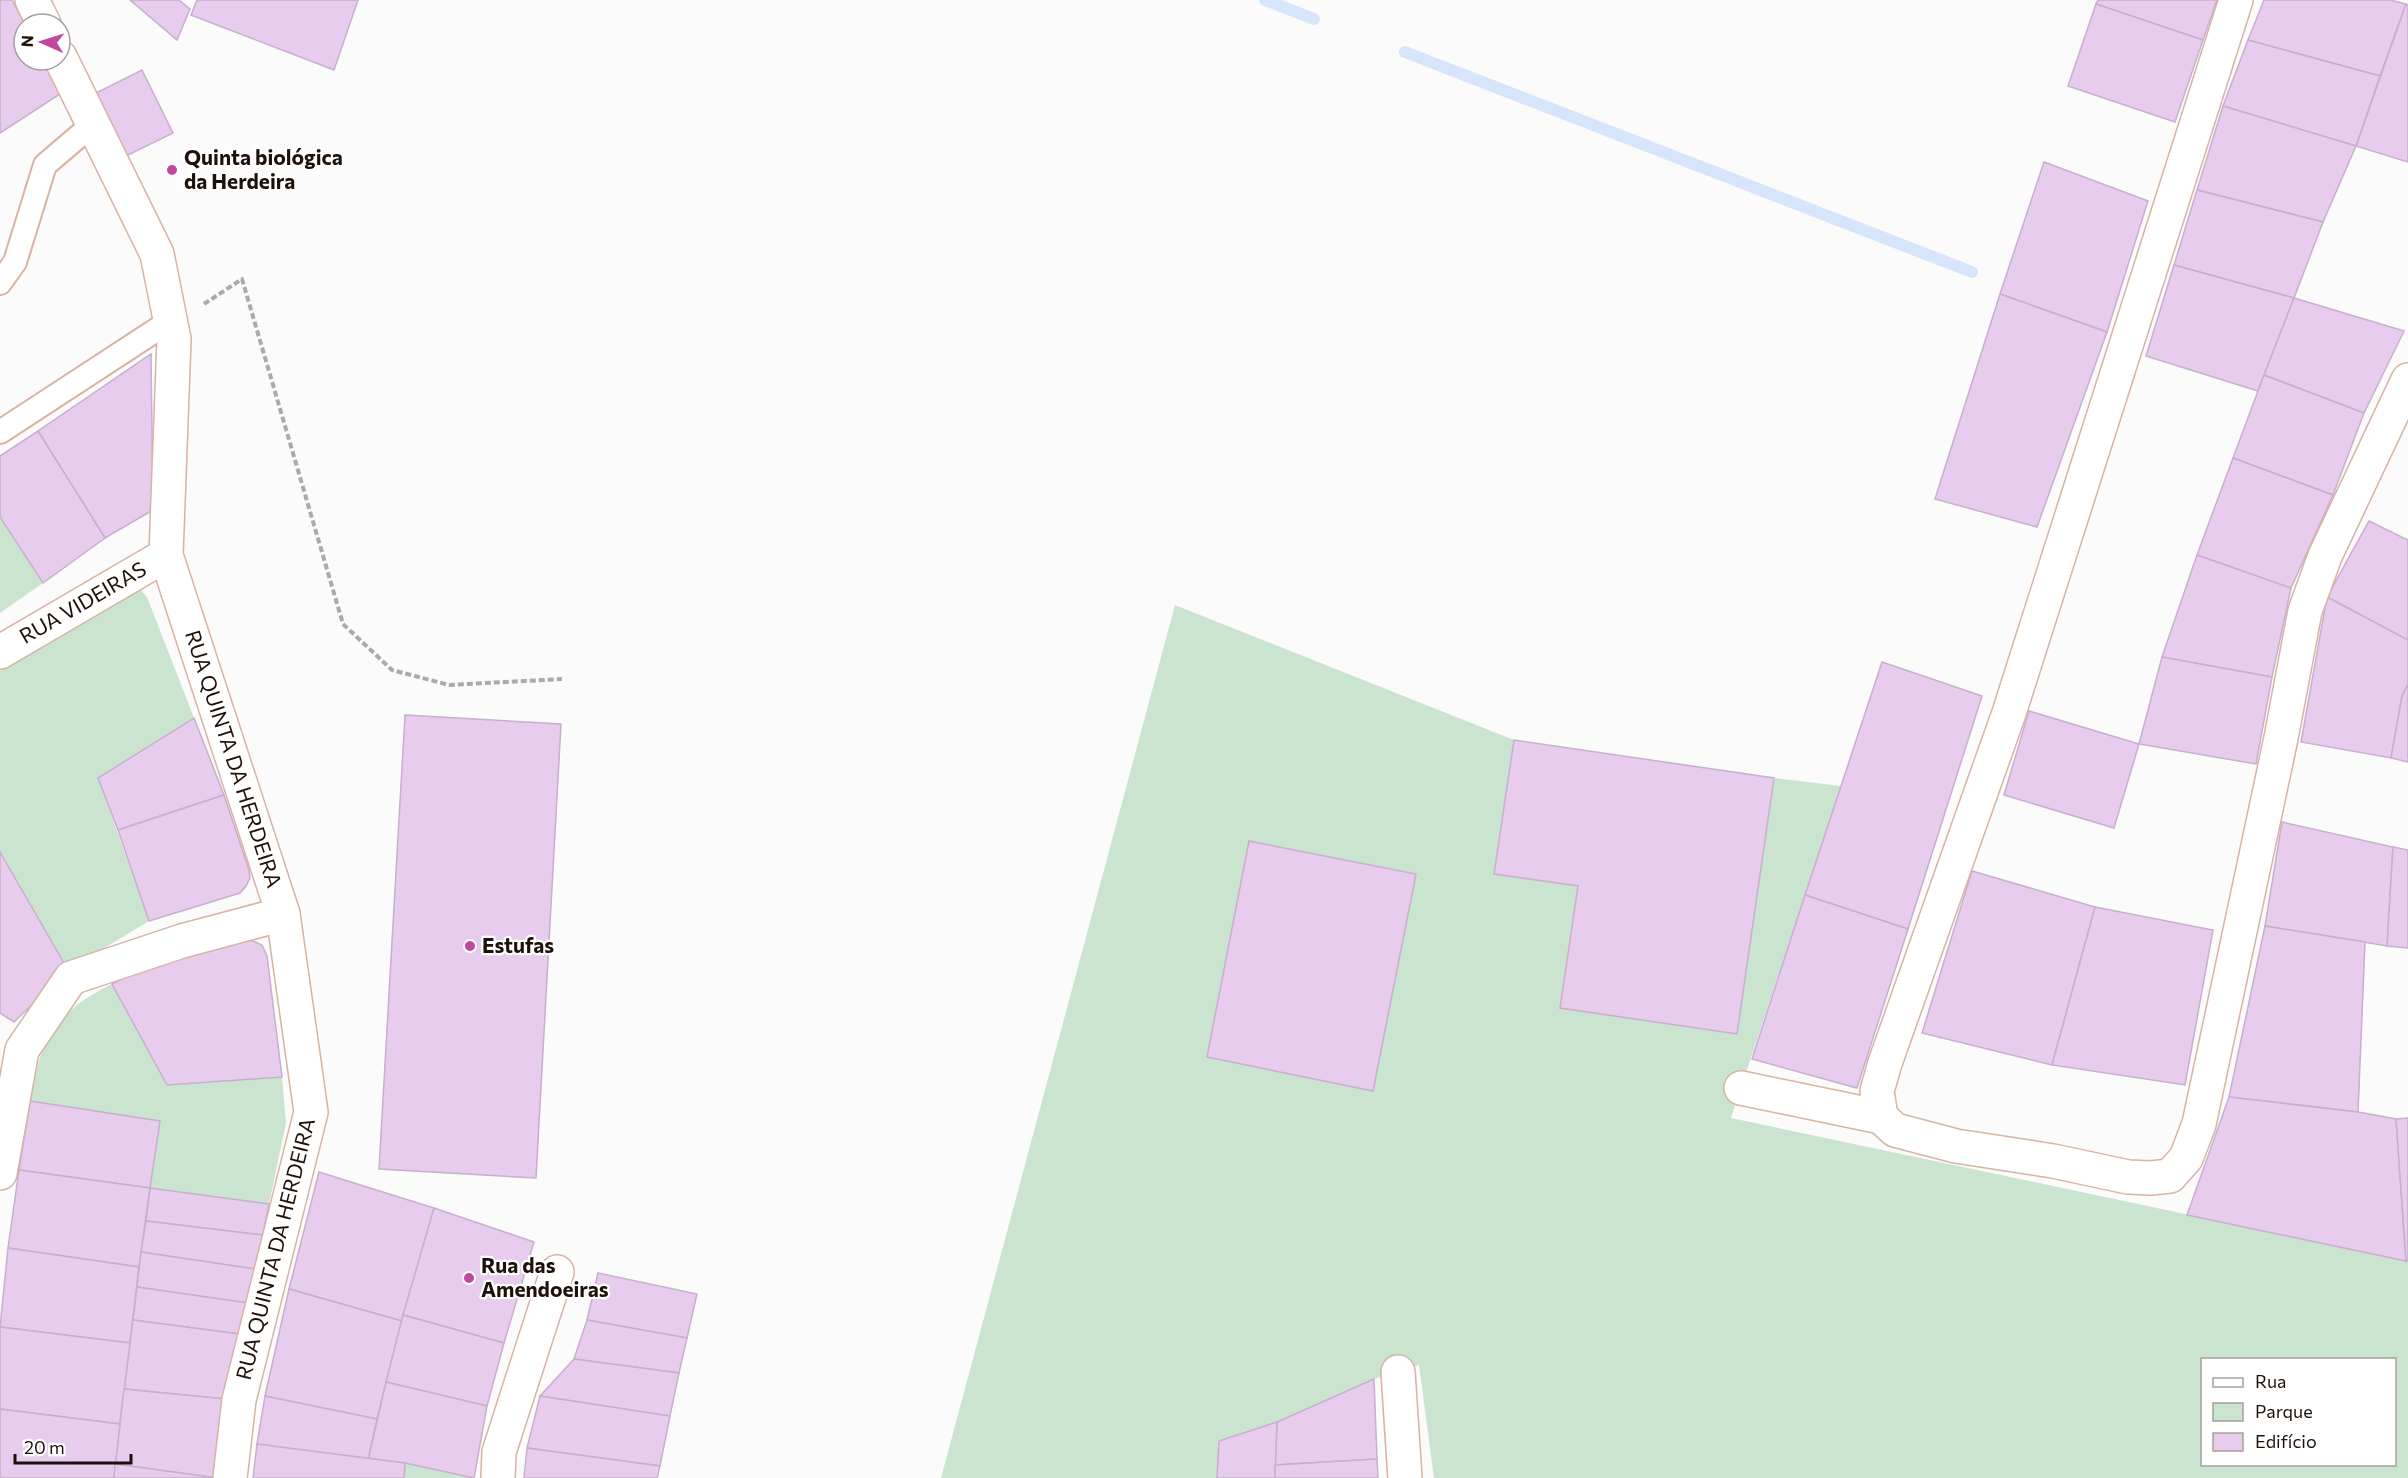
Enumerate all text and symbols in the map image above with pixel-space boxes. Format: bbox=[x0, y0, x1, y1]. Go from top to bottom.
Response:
north arrow bbox=[12, 12, 72, 72]
text: N bbox=[17, 35, 36, 48]
place label: Quinta biológica da Herdeira bbox=[184, 144, 343, 193]
marker: Quinta biológica da Herdeira bbox=[165, 163, 179, 177]
street label: RUA VIDEIRAS bbox=[15, 555, 150, 648]
street label: RUA QUINTA DA HERDEIRA bbox=[181, 627, 288, 890]
place label: Estufas bbox=[482, 932, 554, 957]
marker: Estufas bbox=[463, 939, 477, 953]
street label: RUA QUINTA DA HERDEIRA bbox=[230, 1115, 319, 1382]
place label: Rua das Amendoeiras bbox=[481, 1252, 609, 1301]
marker: Rua das Amendoeiras bbox=[462, 1271, 476, 1285]
legend bbox=[2201, 1358, 2396, 1466]
text: Rua bbox=[2255, 1370, 2286, 1392]
text: Parque bbox=[2255, 1400, 2313, 1422]
scale bar bbox=[15, 1427, 130, 1465]
text: Edifício bbox=[2255, 1430, 2317, 1452]
text: 20 m bbox=[24, 1436, 65, 1458]

